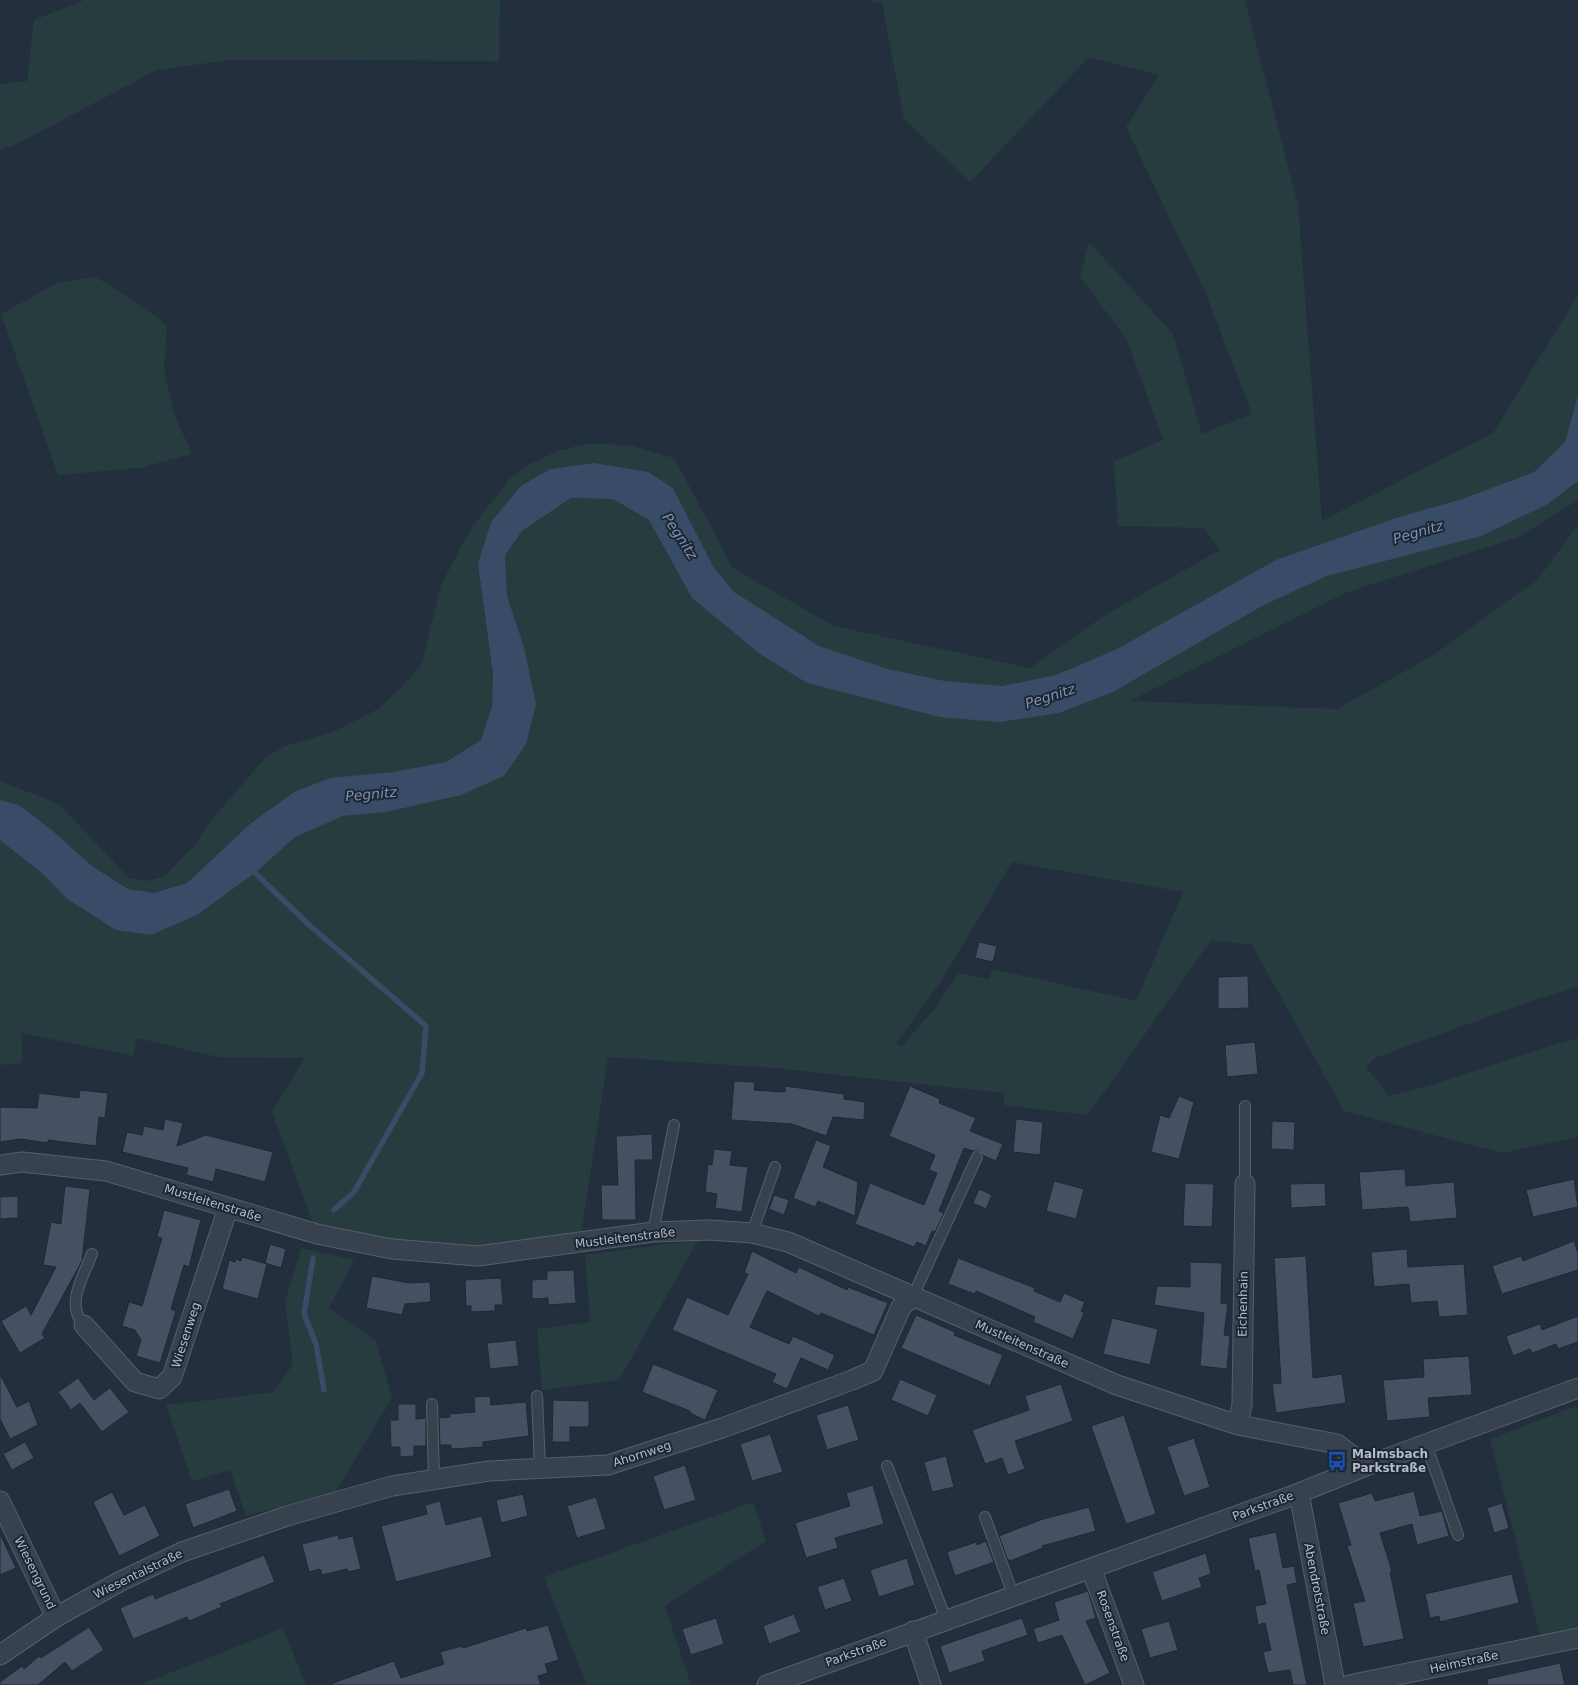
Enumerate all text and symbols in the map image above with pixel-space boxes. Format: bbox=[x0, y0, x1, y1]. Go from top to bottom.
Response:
water label: Pegnitz bbox=[659, 510, 701, 563]
water label: Pegnitz bbox=[1391, 517, 1446, 547]
water label: Pegnitz bbox=[1023, 680, 1078, 712]
water label: Pegnitz bbox=[345, 784, 398, 804]
street label: Mustleitenstraße bbox=[163, 1182, 263, 1224]
street label: Mustleitenstraße bbox=[574, 1225, 676, 1251]
street label: Eichenhain bbox=[1235, 1271, 1251, 1337]
street label: Wiesenweg bbox=[169, 1300, 203, 1370]
street label: Mustleitenstraße bbox=[973, 1317, 1071, 1371]
street label: Ahornweg bbox=[611, 1438, 673, 1470]
place label: Malmsbach Parkstraße bbox=[1352, 1447, 1428, 1475]
bus stop icon: Malmsbach Parkstraße bbox=[1326, 1450, 1348, 1472]
street label: Parkstraße bbox=[1230, 1488, 1296, 1524]
street label: Wiesengrund bbox=[11, 1534, 59, 1612]
street label: Abendrotstraße bbox=[1301, 1542, 1333, 1636]
street label: Wiesentalstraße bbox=[91, 1546, 185, 1602]
street label: Rosenstraße bbox=[1094, 1589, 1132, 1663]
street label: Parkstraße bbox=[823, 1634, 889, 1670]
street label: Heimstraße bbox=[1428, 1648, 1500, 1676]

